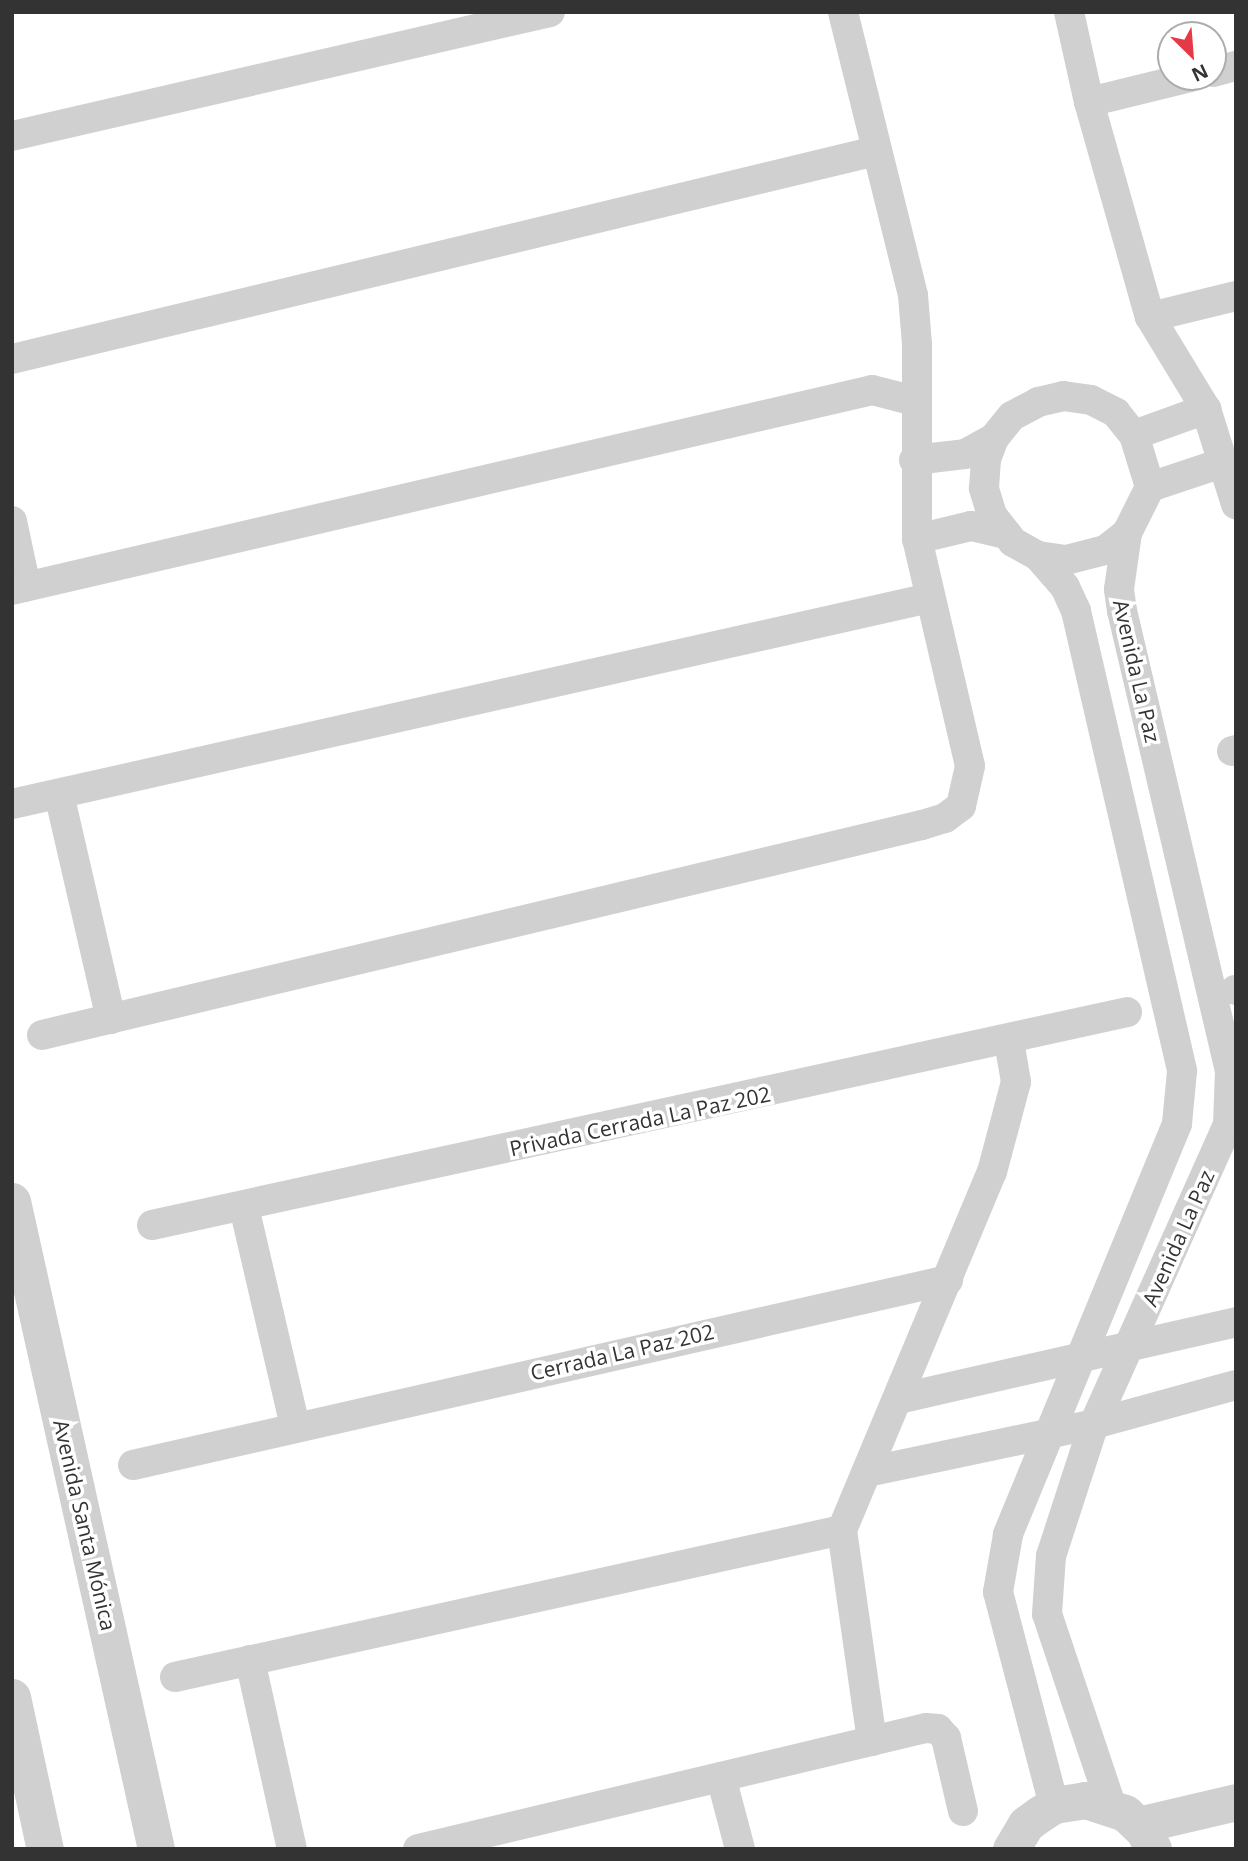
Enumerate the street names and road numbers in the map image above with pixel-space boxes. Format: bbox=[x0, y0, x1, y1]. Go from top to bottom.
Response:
street label: Avenida La Paz bbox=[1108, 597, 1166, 745]
street label: Privada Cerrada La Paz 202 bbox=[507, 1081, 773, 1161]
street label: Avenida La Paz bbox=[1137, 1166, 1219, 1310]
street label: Cerrada La Paz 202 bbox=[528, 1319, 716, 1385]
street label: Avenida Santa Mónica bbox=[48, 1417, 122, 1633]

